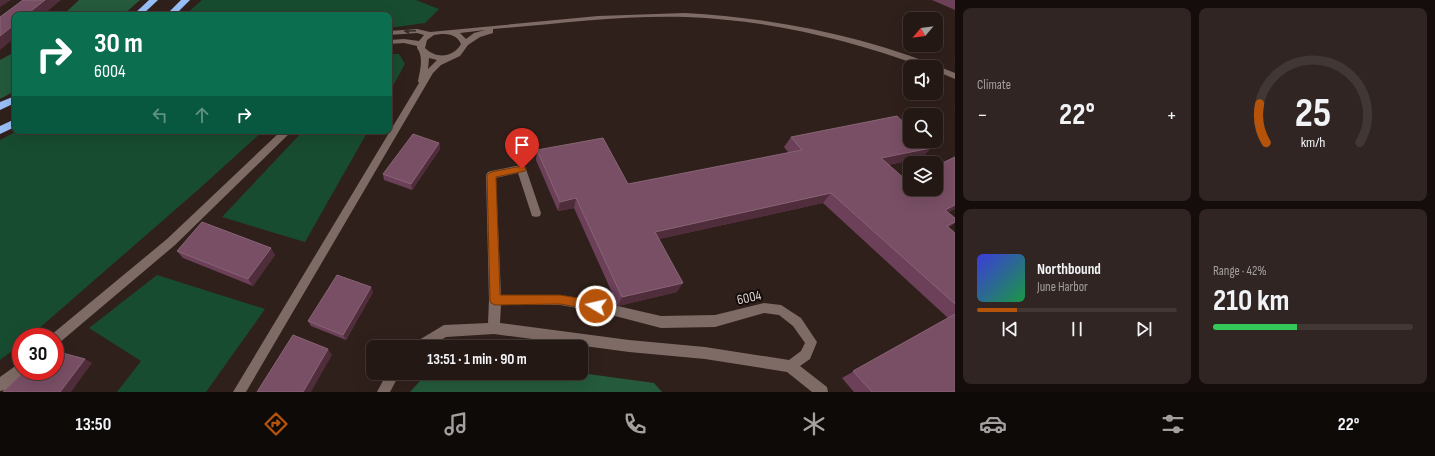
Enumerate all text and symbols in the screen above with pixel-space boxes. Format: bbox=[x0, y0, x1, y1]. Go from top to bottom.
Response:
north arrow bbox=[903, 12, 943, 52]
map controls bbox=[903, 12, 943, 196]
text: 30 m bbox=[94, 27, 143, 60]
icon: right bbox=[28, 28, 80, 80]
one-way arrow bbox=[404, 28, 416, 35]
button: sound bbox=[903, 60, 943, 100]
text: 6004 bbox=[94, 61, 125, 82]
text: Climate bbox=[977, 77, 1011, 93]
text: 25 bbox=[1295, 88, 1331, 137]
text: 22° bbox=[1059, 97, 1095, 133]
text: − bbox=[977, 102, 988, 129]
text: + bbox=[1166, 102, 1177, 129]
icon: left bbox=[149, 104, 171, 126]
icon: ahead bbox=[191, 104, 213, 126]
icon: right bbox=[233, 104, 255, 126]
button: search bbox=[903, 108, 943, 148]
pin bbox=[505, 128, 539, 169]
text: km/h bbox=[1301, 133, 1325, 150]
icon: arrive bbox=[511, 134, 533, 156]
button: layers bbox=[903, 156, 943, 196]
text: Northbound bbox=[1037, 260, 1101, 279]
text: Range · 42% bbox=[1213, 263, 1267, 279]
text: June Harbor bbox=[1037, 279, 1088, 295]
text: 210 km bbox=[1213, 283, 1289, 319]
position arrow bbox=[575, 285, 617, 327]
street label: 6004 bbox=[735, 287, 763, 308]
icon: previous bbox=[999, 318, 1021, 340]
icon: pause bbox=[1066, 318, 1088, 340]
icon: next bbox=[1133, 318, 1155, 340]
speed limit sign: 30 bbox=[12, 328, 64, 380]
text: 13:51 · 1 min · 90 m bbox=[427, 350, 527, 369]
icon: directions bbox=[262, 410, 290, 438]
icon: music bbox=[442, 410, 470, 438]
icon: phone bbox=[621, 410, 649, 438]
icon: climate bbox=[800, 410, 828, 438]
icon: car bbox=[979, 410, 1007, 438]
icon: filters bbox=[1159, 410, 1187, 438]
text: 13:50 bbox=[76, 414, 111, 435]
text: 22° bbox=[1338, 414, 1359, 435]

